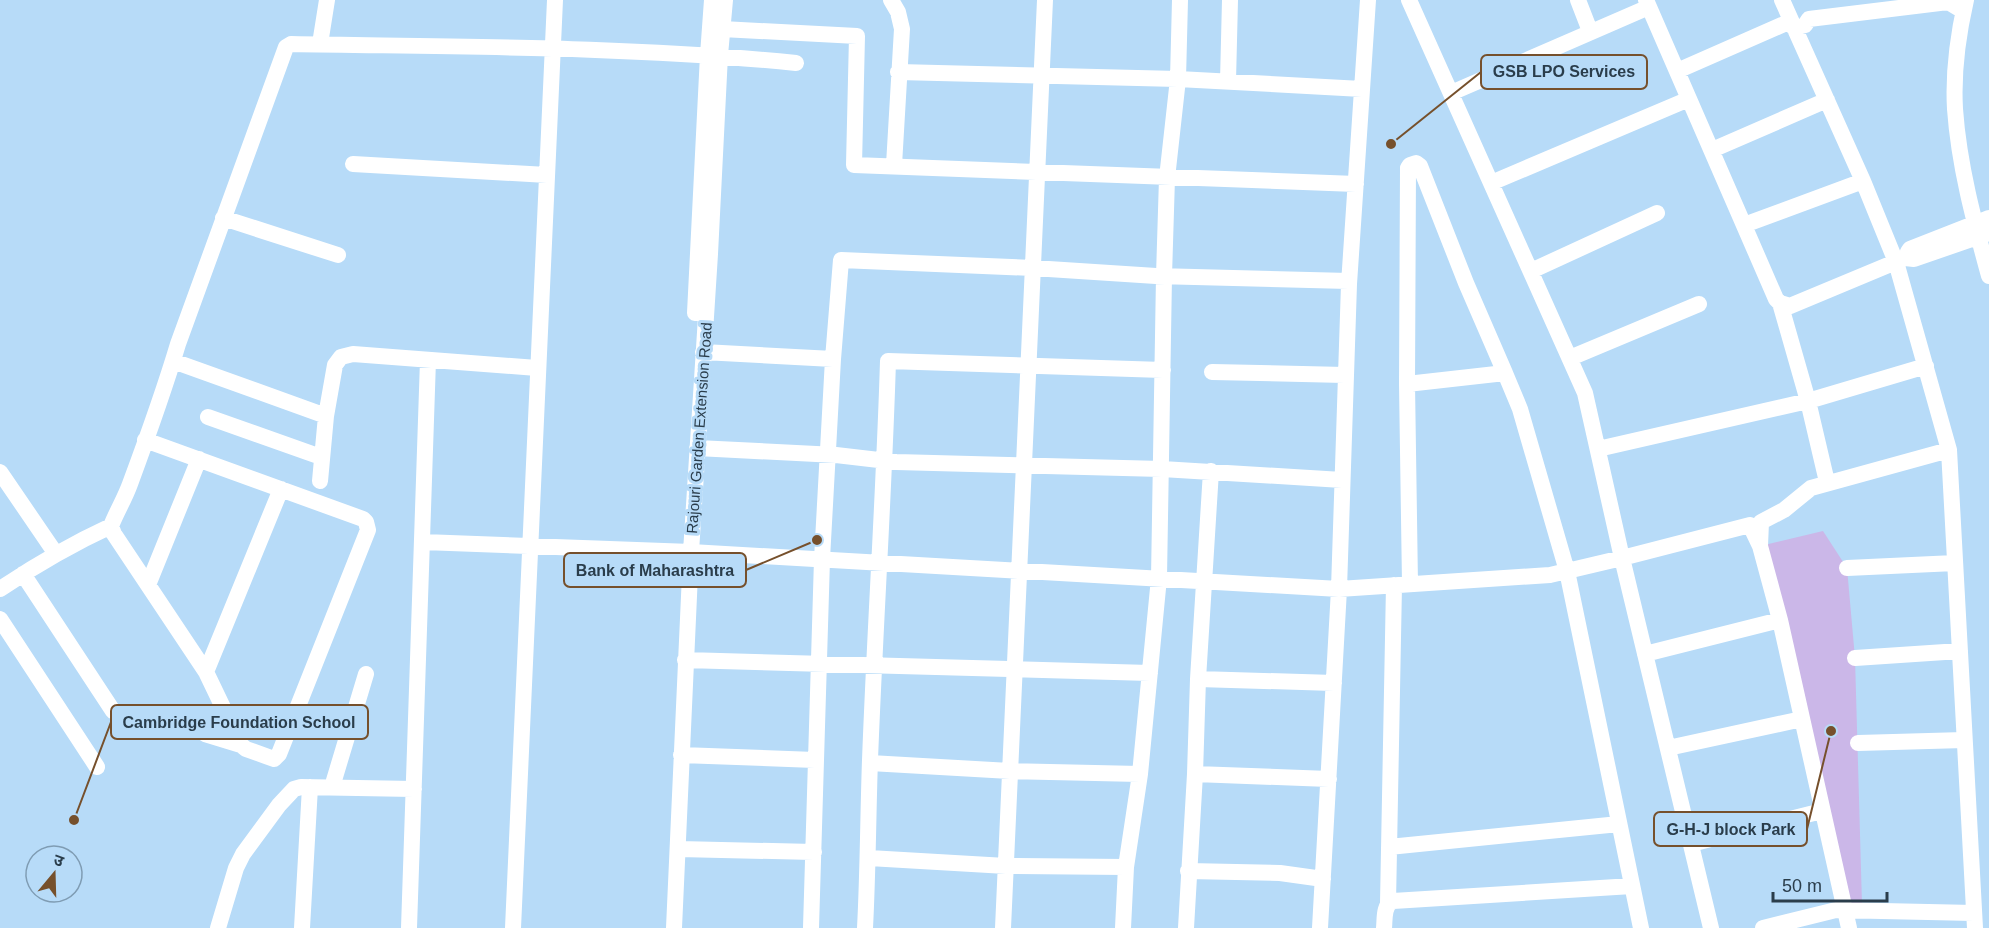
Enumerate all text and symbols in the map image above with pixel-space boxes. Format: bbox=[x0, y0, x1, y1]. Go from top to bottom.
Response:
callout: GSB LPO Services bbox=[1481, 55, 1647, 89]
text: GSB LPO Services bbox=[1493, 63, 1635, 80]
street label: Rajouri Garden Extension Road bbox=[683, 322, 715, 534]
callout: Bank of Maharashtra bbox=[564, 553, 746, 587]
text: Bank of Maharashtra bbox=[576, 562, 734, 579]
callout: Cambridge Foundation School bbox=[111, 705, 368, 739]
text: Cambridge Foundation School bbox=[123, 714, 355, 731]
callout: G-H-J block Park bbox=[1654, 812, 1807, 846]
text: G-H-J block Park bbox=[1667, 821, 1796, 838]
north arrow bbox=[24, 844, 84, 904]
text: उ bbox=[52, 851, 67, 870]
scale bar bbox=[1773, 865, 1887, 903]
text: 50 m bbox=[1782, 876, 1822, 896]

